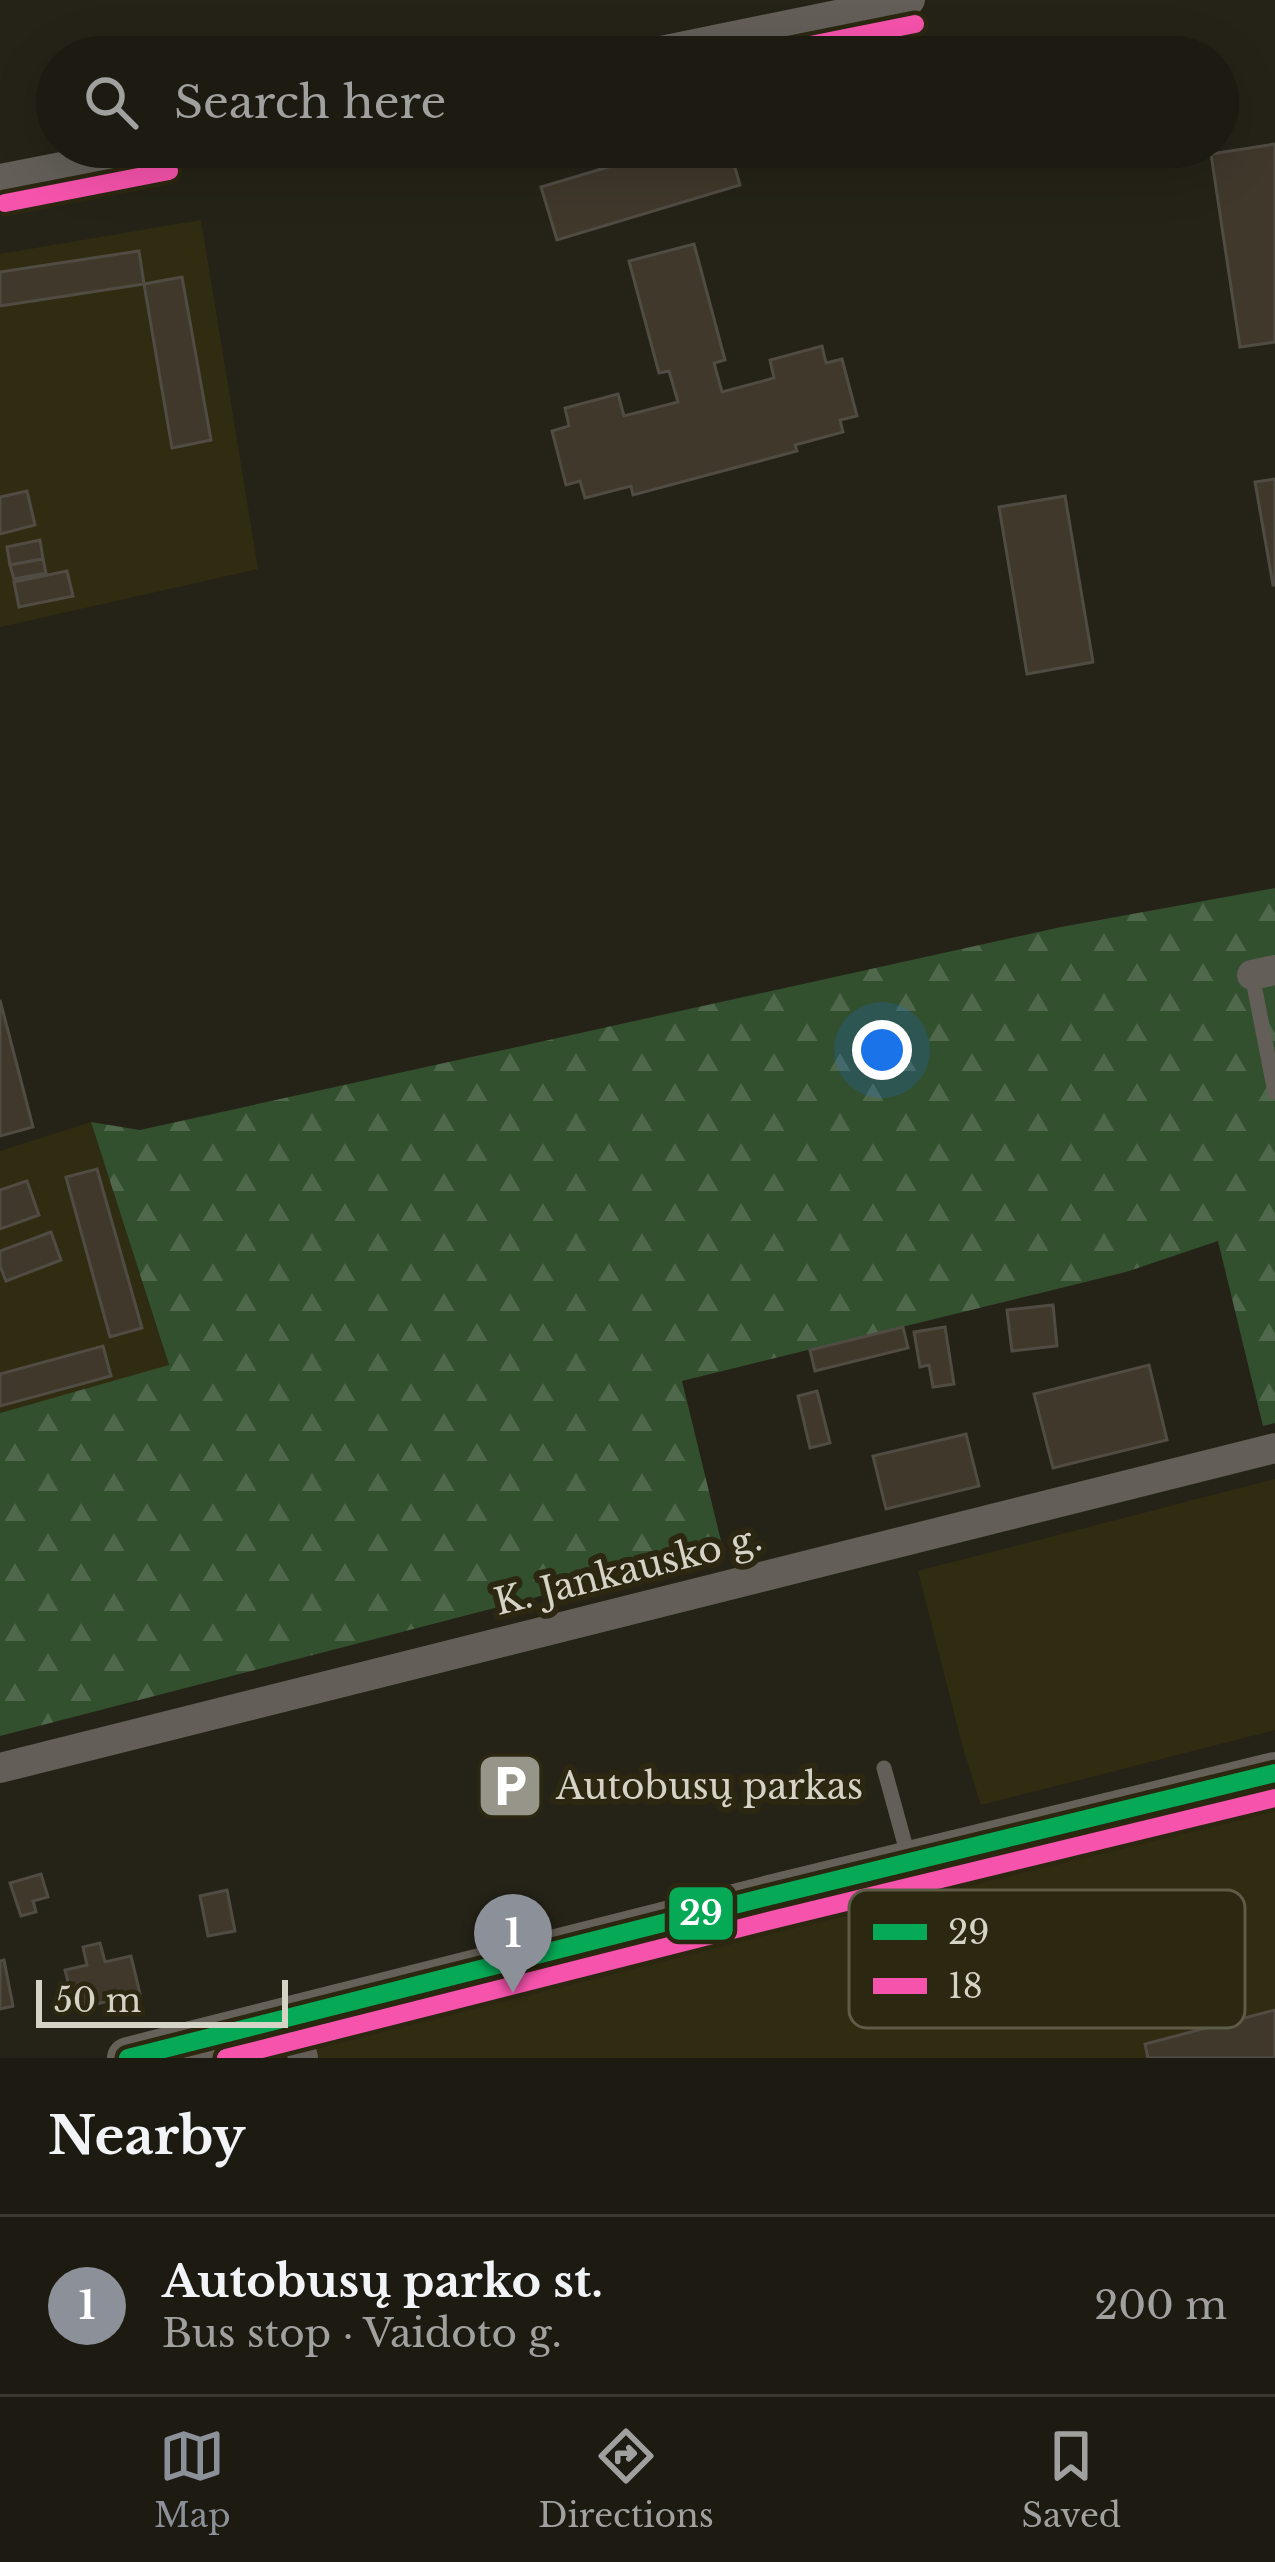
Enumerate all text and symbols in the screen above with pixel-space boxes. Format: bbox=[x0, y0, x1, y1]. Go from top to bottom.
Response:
search box bbox=[36, 36, 1239, 168]
icon: search bbox=[78, 69, 144, 135]
text: Search here bbox=[174, 74, 446, 130]
your location bbox=[852, 1020, 912, 1080]
street label: K. Jankausko g. bbox=[490, 1515, 766, 1625]
parking icon: Autobusų parkas bbox=[475, 1751, 545, 1821]
place label: Autobusų parkas bbox=[555, 1764, 863, 1809]
line badge: 29 bbox=[667, 1885, 735, 1942]
legend bbox=[849, 1890, 1245, 2028]
text: 29 bbox=[679, 1893, 723, 1934]
pin: 1 bbox=[474, 1894, 552, 1993]
text: 29 bbox=[948, 1912, 990, 1953]
text: 18 bbox=[948, 1966, 983, 2007]
scale bar bbox=[36, 1974, 288, 2027]
text: 50 m bbox=[54, 1980, 141, 2021]
text: Nearby bbox=[48, 2105, 245, 2168]
text: Autobusų parko st. bbox=[162, 2253, 603, 2309]
text: 1 bbox=[78, 2281, 96, 2330]
text: 200 m bbox=[1094, 2281, 1227, 2330]
text: Bus stop · Vaidoto g. bbox=[162, 2309, 562, 2358]
tab: Map bbox=[154, 2423, 231, 2536]
tab: Directions bbox=[538, 2423, 714, 2536]
tab: Saved bbox=[1022, 2423, 1121, 2536]

